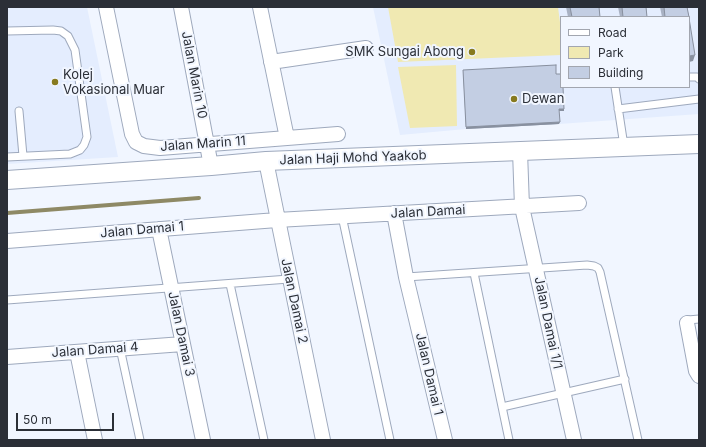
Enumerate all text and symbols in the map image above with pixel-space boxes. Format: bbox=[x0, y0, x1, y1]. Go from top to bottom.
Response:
legend bbox=[560, 16, 690, 88]
text: Road bbox=[598, 25, 627, 40]
street label: Jalan Marin 10 bbox=[178, 30, 210, 120]
place label: SMK Sungai Abong bbox=[345, 44, 464, 60]
text: Park bbox=[598, 45, 624, 60]
marker: SMK Sungai Abong bbox=[467, 47, 477, 57]
text: Building bbox=[598, 65, 643, 80]
place label: Kolej Vokasional Muar bbox=[63, 67, 165, 98]
marker: Kolej Vokasional Muar bbox=[50, 77, 60, 87]
place label: Dewan bbox=[522, 91, 564, 107]
marker: Dewan bbox=[509, 94, 519, 104]
street label: Jalan Marin 11 bbox=[160, 133, 246, 155]
street label: Jalan Haji Mohd Yaakob bbox=[279, 148, 427, 168]
street label: Jalan Damai bbox=[390, 202, 466, 222]
street label: Jalan Damai 1 bbox=[99, 219, 185, 241]
street label: Jalan Damai 2 bbox=[277, 257, 311, 345]
street label: Jalan Damai 1/1 bbox=[531, 275, 565, 371]
street label: Jalan Damai 3 bbox=[164, 290, 198, 378]
street label: Jalan Damai 1 bbox=[412, 331, 446, 417]
street label: Jalan Damai 4 bbox=[51, 339, 139, 361]
scale bar bbox=[18, 405, 116, 431]
text: 50 m bbox=[23, 412, 52, 427]

